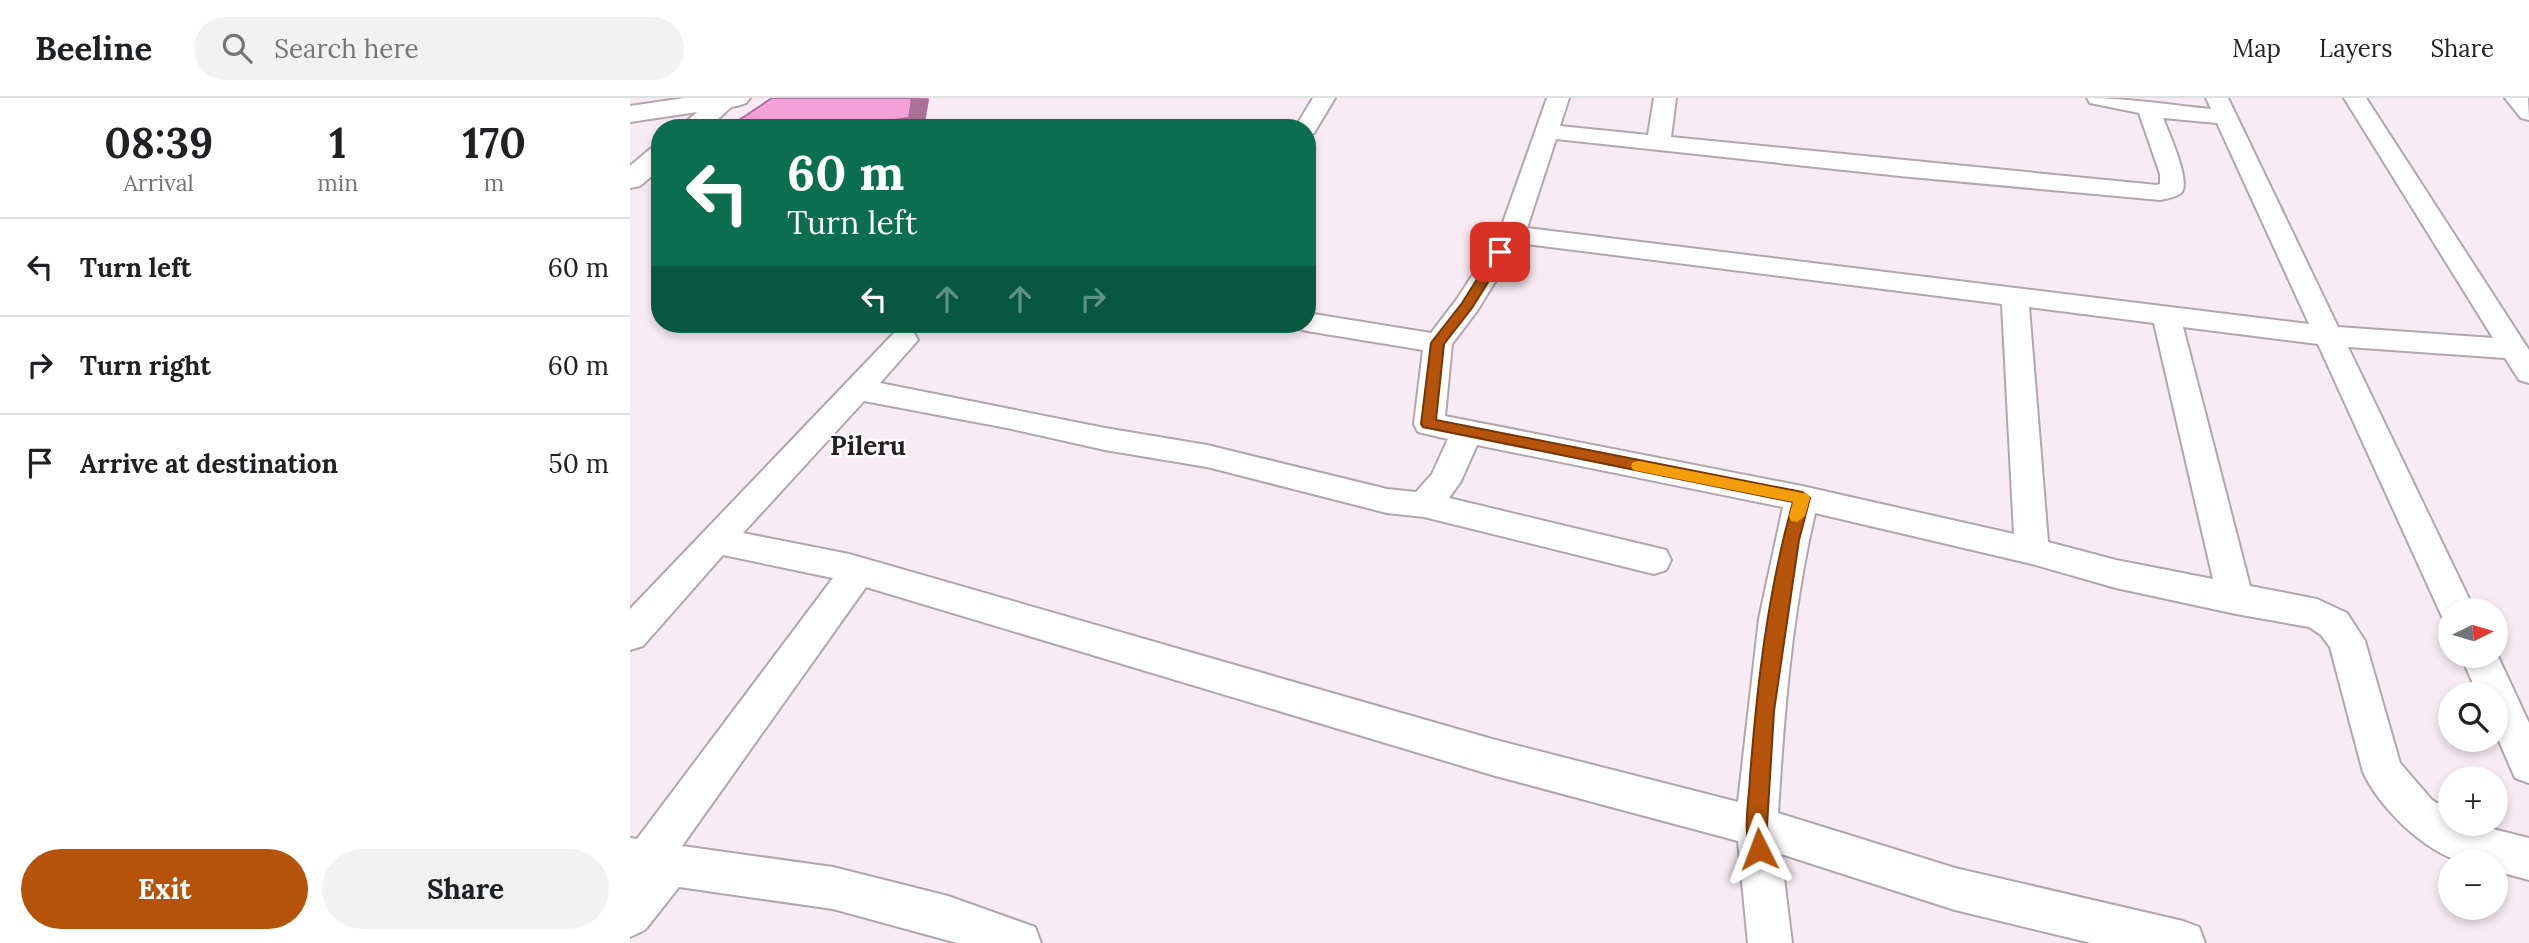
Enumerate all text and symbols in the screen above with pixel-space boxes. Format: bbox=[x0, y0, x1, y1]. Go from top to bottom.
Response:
search box bbox=[194, 17, 684, 80]
text: Beeline bbox=[35, 27, 152, 69]
icon: search bbox=[218, 29, 256, 67]
text: Search here bbox=[274, 32, 419, 65]
text: Map bbox=[2232, 33, 2281, 64]
text: Layers bbox=[2319, 33, 2392, 64]
text: Share bbox=[2430, 33, 2494, 64]
text: 08:39 bbox=[104, 116, 213, 170]
text: 1 bbox=[329, 116, 346, 170]
text: 170 bbox=[462, 116, 526, 170]
text: 60 m bbox=[787, 141, 904, 203]
icon: left bbox=[672, 147, 763, 238]
text: Arrival bbox=[123, 168, 194, 197]
text: min bbox=[317, 168, 358, 197]
text: m bbox=[484, 168, 504, 197]
text: Turn left bbox=[787, 202, 917, 243]
pin bbox=[1470, 222, 1530, 282]
icon: arrive bbox=[1481, 233, 1519, 271]
icon: left bbox=[21, 248, 59, 286]
text: Turn left bbox=[80, 251, 191, 284]
text: 60 m bbox=[548, 251, 609, 284]
icon: left bbox=[855, 280, 893, 318]
icon: ahead bbox=[928, 280, 966, 318]
icon: ahead bbox=[1001, 280, 1039, 318]
icon: right bbox=[1074, 280, 1112, 318]
icon: right bbox=[21, 346, 59, 384]
text: Turn right bbox=[80, 349, 211, 382]
text: 60 m bbox=[548, 349, 609, 382]
district label: Pileru bbox=[830, 429, 906, 462]
icon: arrive bbox=[21, 444, 59, 482]
text: Arrive at destination bbox=[80, 447, 338, 480]
text: 50 m bbox=[549, 447, 609, 480]
north arrow bbox=[2438, 598, 2508, 668]
map controls bbox=[2438, 598, 2508, 920]
button: search bbox=[2438, 682, 2508, 752]
button: + bbox=[2438, 766, 2508, 836]
position arrow bbox=[1722, 812, 1796, 886]
button: Exit bbox=[21, 849, 308, 929]
button: Share bbox=[322, 849, 609, 929]
button: − bbox=[2438, 850, 2508, 920]

